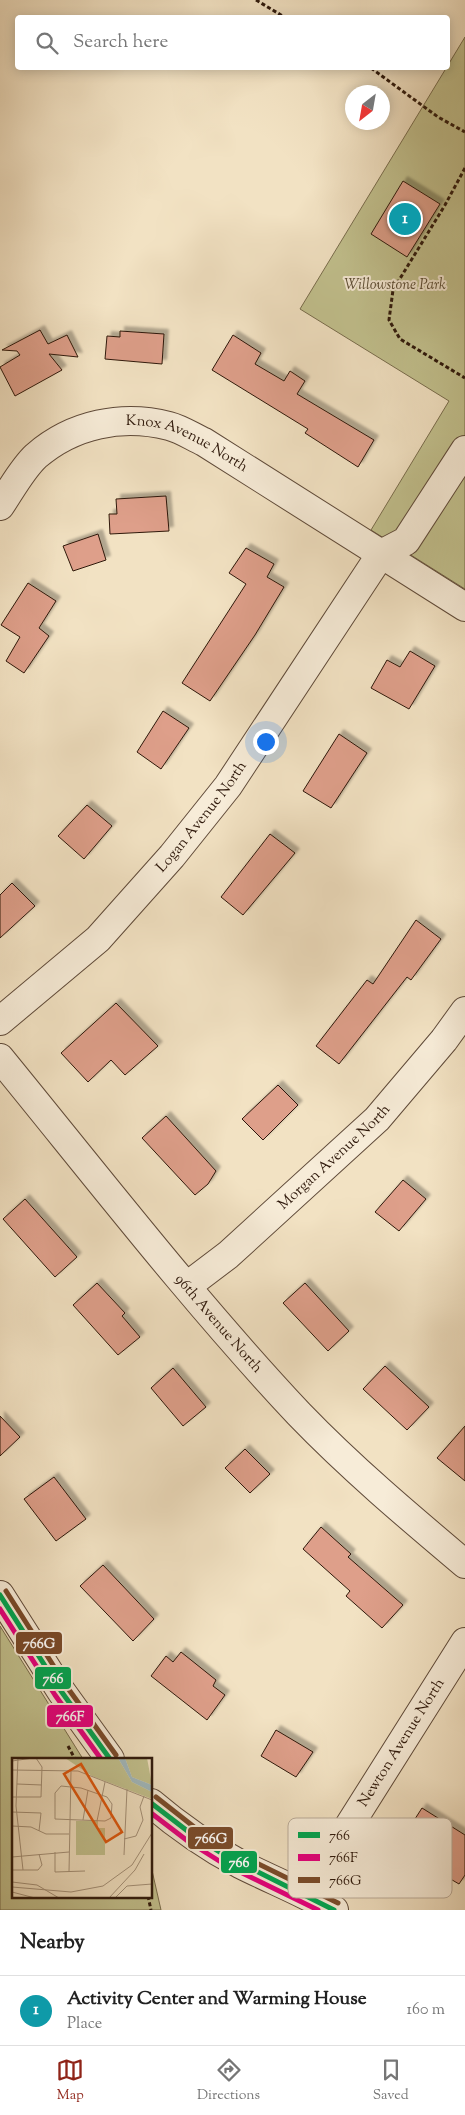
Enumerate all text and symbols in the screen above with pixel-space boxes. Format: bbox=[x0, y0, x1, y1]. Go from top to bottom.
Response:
search box bbox=[15, 15, 450, 70]
icon: search bbox=[33, 29, 61, 57]
text: Search here bbox=[73, 29, 168, 56]
north arrow bbox=[345, 85, 390, 130]
pin: 1 bbox=[389, 200, 421, 238]
park label: Willowstone Park bbox=[344, 275, 446, 296]
street label: Knox Avenue North bbox=[126, 411, 252, 478]
your location bbox=[253, 729, 279, 755]
street label: Logan Avenue North bbox=[151, 757, 252, 877]
street label: Morgan Avenue North bbox=[274, 1100, 396, 1215]
street label: 96th Avenue North bbox=[170, 1270, 267, 1378]
line badge: 766G bbox=[15, 1631, 63, 1655]
text: 766G bbox=[23, 1635, 56, 1655]
line badge: 766 bbox=[34, 1666, 72, 1690]
text: 766 bbox=[43, 1670, 64, 1690]
street label: Newton Avenue North bbox=[353, 1674, 450, 1811]
line badge: 766F bbox=[46, 1704, 94, 1728]
text: 766F bbox=[56, 1708, 85, 1728]
inset map bbox=[12, 1758, 152, 1898]
legend bbox=[288, 1818, 452, 1898]
line badge: 766G bbox=[187, 1826, 234, 1850]
text: 766 bbox=[329, 1827, 350, 1847]
text: 766G bbox=[195, 1830, 228, 1850]
text: 766F bbox=[329, 1849, 358, 1869]
line badge: 766 bbox=[220, 1850, 258, 1874]
text: 766 bbox=[229, 1854, 250, 1874]
text: 766G bbox=[329, 1872, 362, 1892]
text: Nearby bbox=[20, 1928, 85, 1958]
text: Activity Center and Warming House bbox=[67, 1986, 367, 2013]
text: 1 bbox=[33, 1999, 39, 2022]
text: 160 m bbox=[407, 1999, 445, 2022]
text: Place bbox=[67, 2013, 102, 2036]
tab: Map bbox=[56, 2056, 84, 2106]
tab: Directions bbox=[197, 2056, 260, 2106]
tab: Saved bbox=[373, 2056, 409, 2106]

